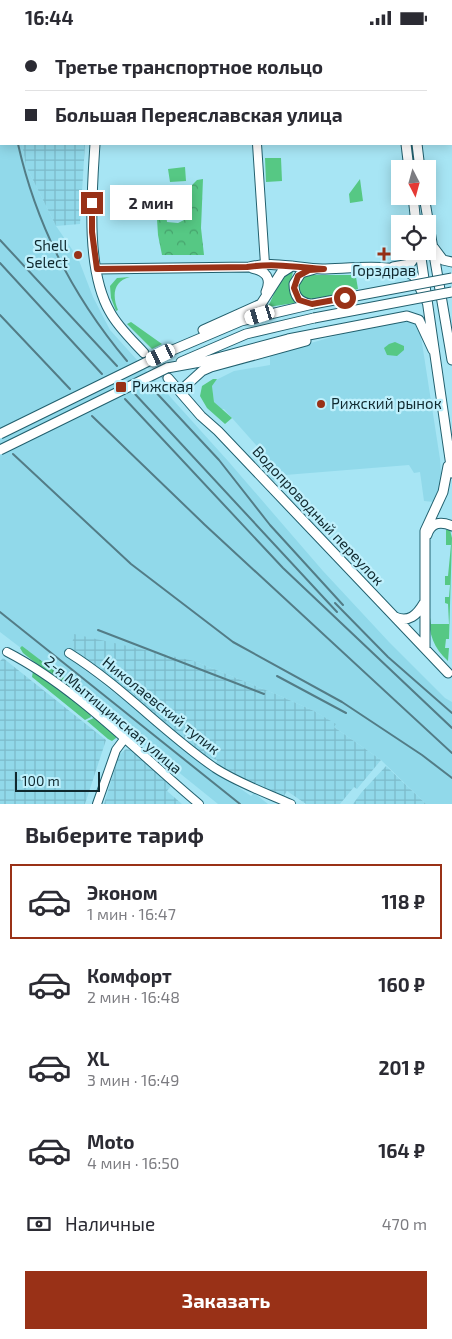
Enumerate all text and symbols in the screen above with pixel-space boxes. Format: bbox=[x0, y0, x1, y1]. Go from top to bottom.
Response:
text: 16:44 bbox=[25, 6, 74, 29]
text: Третье транспортное кольцо bbox=[55, 55, 323, 78]
text: Большая Переяславская улица bbox=[55, 103, 343, 126]
north arrow bbox=[391, 160, 436, 205]
map controls bbox=[391, 160, 436, 260]
callout: 2 мин bbox=[110, 185, 192, 221]
route end bbox=[81, 192, 103, 214]
text: 2 мин bbox=[129, 193, 173, 212]
button: locate bbox=[391, 215, 436, 260]
place label: Shell Select bbox=[26, 236, 69, 271]
marker: Горздрав bbox=[378, 248, 390, 260]
marker: Shell Select bbox=[72, 249, 84, 261]
place label: Горздрав bbox=[352, 261, 416, 279]
route start bbox=[334, 287, 356, 309]
car bbox=[243, 303, 276, 327]
car bbox=[144, 342, 177, 368]
place label: Рижская bbox=[132, 377, 193, 395]
marker: Рижская bbox=[114, 380, 128, 394]
place label: Рижский рынок bbox=[331, 394, 442, 412]
marker: Рижский рынок bbox=[315, 398, 327, 410]
street label: Водопроводный переулок bbox=[249, 442, 388, 589]
street label: 2-я Мытищинская улица bbox=[41, 651, 186, 778]
street label: Николаевский тупик bbox=[99, 652, 224, 759]
scale bar bbox=[15, 769, 100, 792]
text: 100 m bbox=[22, 772, 60, 789]
text: Выберите тариф bbox=[25, 821, 204, 847]
icon: car bbox=[27, 879, 72, 924]
text: Эконом bbox=[87, 881, 158, 904]
text: 118 ₽ bbox=[381, 890, 425, 913]
text: 1 мин · 16:47 bbox=[87, 904, 176, 923]
icon: car bbox=[27, 962, 72, 1007]
text: Комфорт bbox=[87, 964, 172, 987]
text: 160 ₽ bbox=[378, 973, 425, 996]
text: 2 мин · 16:48 bbox=[87, 987, 180, 1006]
icon: car bbox=[27, 1045, 72, 1090]
text: XL bbox=[87, 1047, 109, 1070]
text: 201 ₽ bbox=[378, 1056, 425, 1079]
text: 3 мин · 16:49 bbox=[87, 1070, 179, 1089]
icon: car bbox=[27, 1128, 72, 1173]
text: Moto bbox=[87, 1130, 135, 1153]
text: 164 ₽ bbox=[378, 1139, 425, 1162]
text: 4 мин · 16:50 bbox=[87, 1153, 180, 1172]
icon: cash bbox=[25, 1210, 53, 1238]
text: Наличные bbox=[65, 1212, 155, 1235]
text: 470 m bbox=[382, 1214, 427, 1233]
button: Заказать bbox=[25, 1271, 427, 1329]

